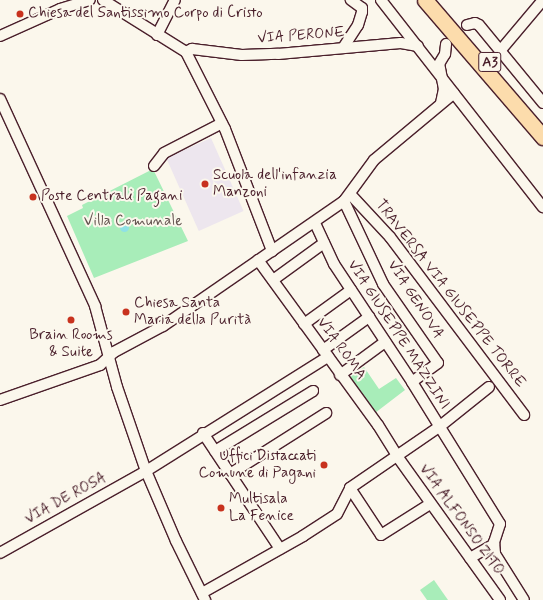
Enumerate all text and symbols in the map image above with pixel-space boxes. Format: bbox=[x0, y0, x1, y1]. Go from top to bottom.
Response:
place label: Chiesa del Santissimo Corpo di Cristo bbox=[28, 5, 265, 23]
marker: Chiesa del Santissimo Corpo di Cristo bbox=[15, 9, 25, 19]
street label: VIA PERONE bbox=[258, 24, 344, 48]
road number: A3 bbox=[478, 50, 502, 74]
place label: Scuola dell'infanzia Manzoni bbox=[213, 166, 337, 201]
marker: Scuola dell'infanzia Manzoni bbox=[200, 179, 210, 189]
place label: Poste Centrali Pagani bbox=[41, 188, 181, 206]
marker: Poste Centrali Pagani bbox=[28, 192, 38, 202]
street label: TRAVERSA VIA GIUSEPPE TORRE bbox=[372, 197, 528, 391]
park label: Villa Comunale bbox=[83, 213, 183, 231]
street label: VIA GENOVA bbox=[383, 257, 447, 343]
street label: VIA GIUSEPPE MAZZINI bbox=[343, 258, 453, 412]
place label: Chiesa Santa Maria della Purità bbox=[134, 294, 250, 329]
marker: Chiesa Santa Maria della Purità bbox=[121, 307, 131, 317]
street label: VIA ROMA bbox=[312, 314, 370, 384]
marker: Brain Rooms & Suite bbox=[66, 315, 76, 325]
place label: Brain Rooms & Suite bbox=[29, 326, 113, 361]
place label: Uffici Distaccati Comune di Pagani bbox=[196, 447, 316, 482]
street label: VIA ALFONSO ZITO bbox=[413, 459, 509, 581]
marker: Uffici Distaccati Comune di Pagani bbox=[319, 460, 329, 470]
street label: VIA DE ROSA bbox=[22, 469, 110, 529]
place label: Multisala La Fenice bbox=[229, 490, 290, 525]
marker: Multisala La Fenice bbox=[216, 503, 226, 513]

